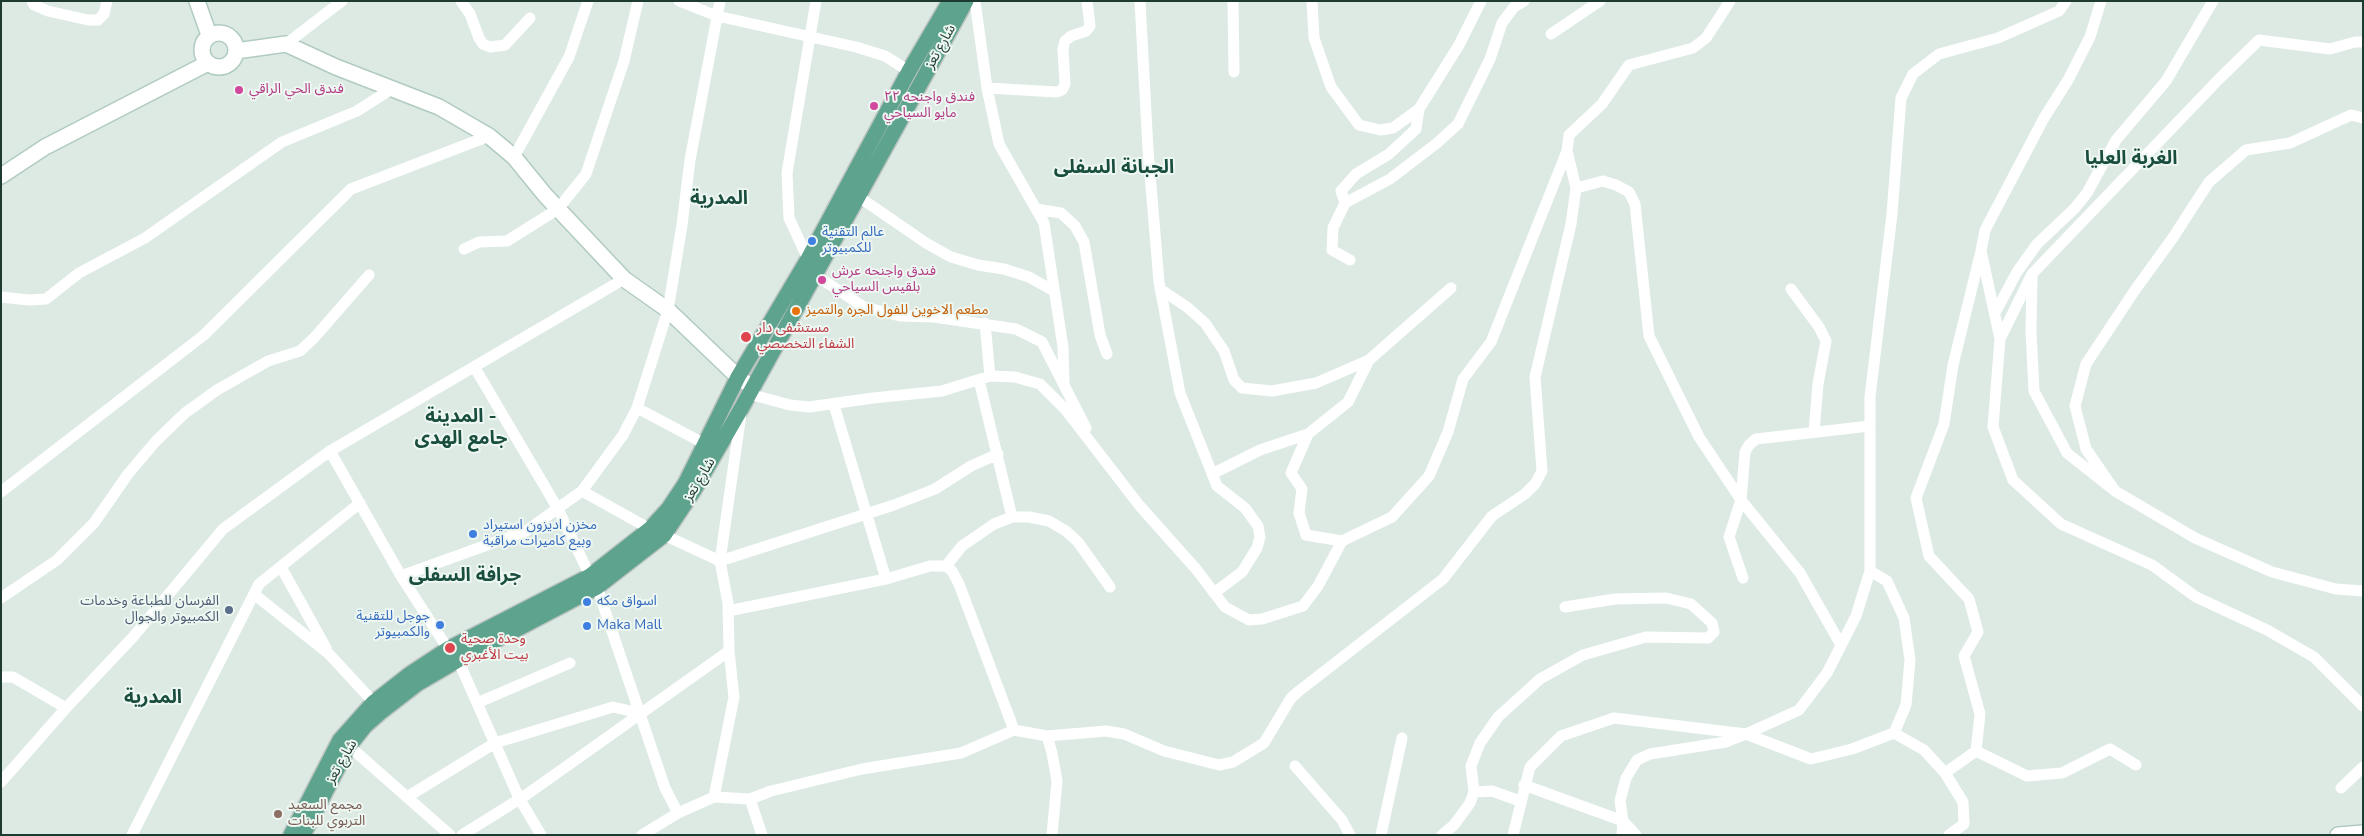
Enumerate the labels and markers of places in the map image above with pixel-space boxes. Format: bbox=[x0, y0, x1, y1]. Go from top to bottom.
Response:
place label: فندق الحي الراقي bbox=[249, 82, 344, 98]
marker: فندق الحي الراقي bbox=[233, 84, 245, 96]
place label: فندق واجنحه ٢٢ مايو السياحي bbox=[884, 90, 975, 122]
marker: فندق واجنحه ٢٢ مايو السياحي bbox=[868, 100, 880, 112]
place label: عالم التقنية للكمبيوتر bbox=[822, 225, 884, 258]
marker: عالم التقنية للكمبيوتر bbox=[806, 235, 818, 247]
place label: فندق واجنحه عرش بلقيس السياحي bbox=[832, 264, 936, 296]
marker: فندق واجنحه عرش بلقيس السياحي bbox=[816, 274, 828, 286]
place label: مطعم الاخوين للفول الجره والتميز bbox=[806, 303, 989, 319]
marker: مطعم الاخوين للفول الجره والتميز bbox=[790, 305, 802, 317]
place label: مستشفى دار الشفاء التخصصي bbox=[757, 321, 854, 354]
marker: مستشفى دار الشفاء التخصصي bbox=[739, 330, 753, 344]
place label: مخزن اديزون استيراد وبيع كاميرات مراقبة bbox=[483, 518, 597, 550]
marker: مخزن اديزون استيراد وبيع كاميرات مراقبة bbox=[467, 528, 479, 540]
place label: الفرسان للطباعة وخدمات الكمبيوتر والجوال bbox=[80, 594, 219, 626]
place label: اسواق مكه bbox=[597, 594, 657, 610]
marker: اسواق مكه bbox=[581, 596, 593, 608]
marker: الفرسان للطباعة وخدمات الكمبيوتر والجوال bbox=[223, 604, 235, 616]
place label: جوجل للتقنية والكمبيوتر bbox=[356, 609, 430, 642]
place label: Maka Mall bbox=[597, 618, 662, 634]
marker: جوجل للتقنية والكمبيوتر bbox=[434, 619, 446, 631]
marker: Maka Mall bbox=[581, 620, 593, 632]
place label: وحدة صحية بيت الأغبري bbox=[461, 632, 528, 664]
marker: وحدة صحية بيت الأغبري bbox=[443, 641, 457, 655]
place label: مجمع السعيد التربوي للبنات bbox=[288, 798, 365, 830]
marker: مجمع السعيد التربوي للبنات bbox=[272, 808, 284, 820]

